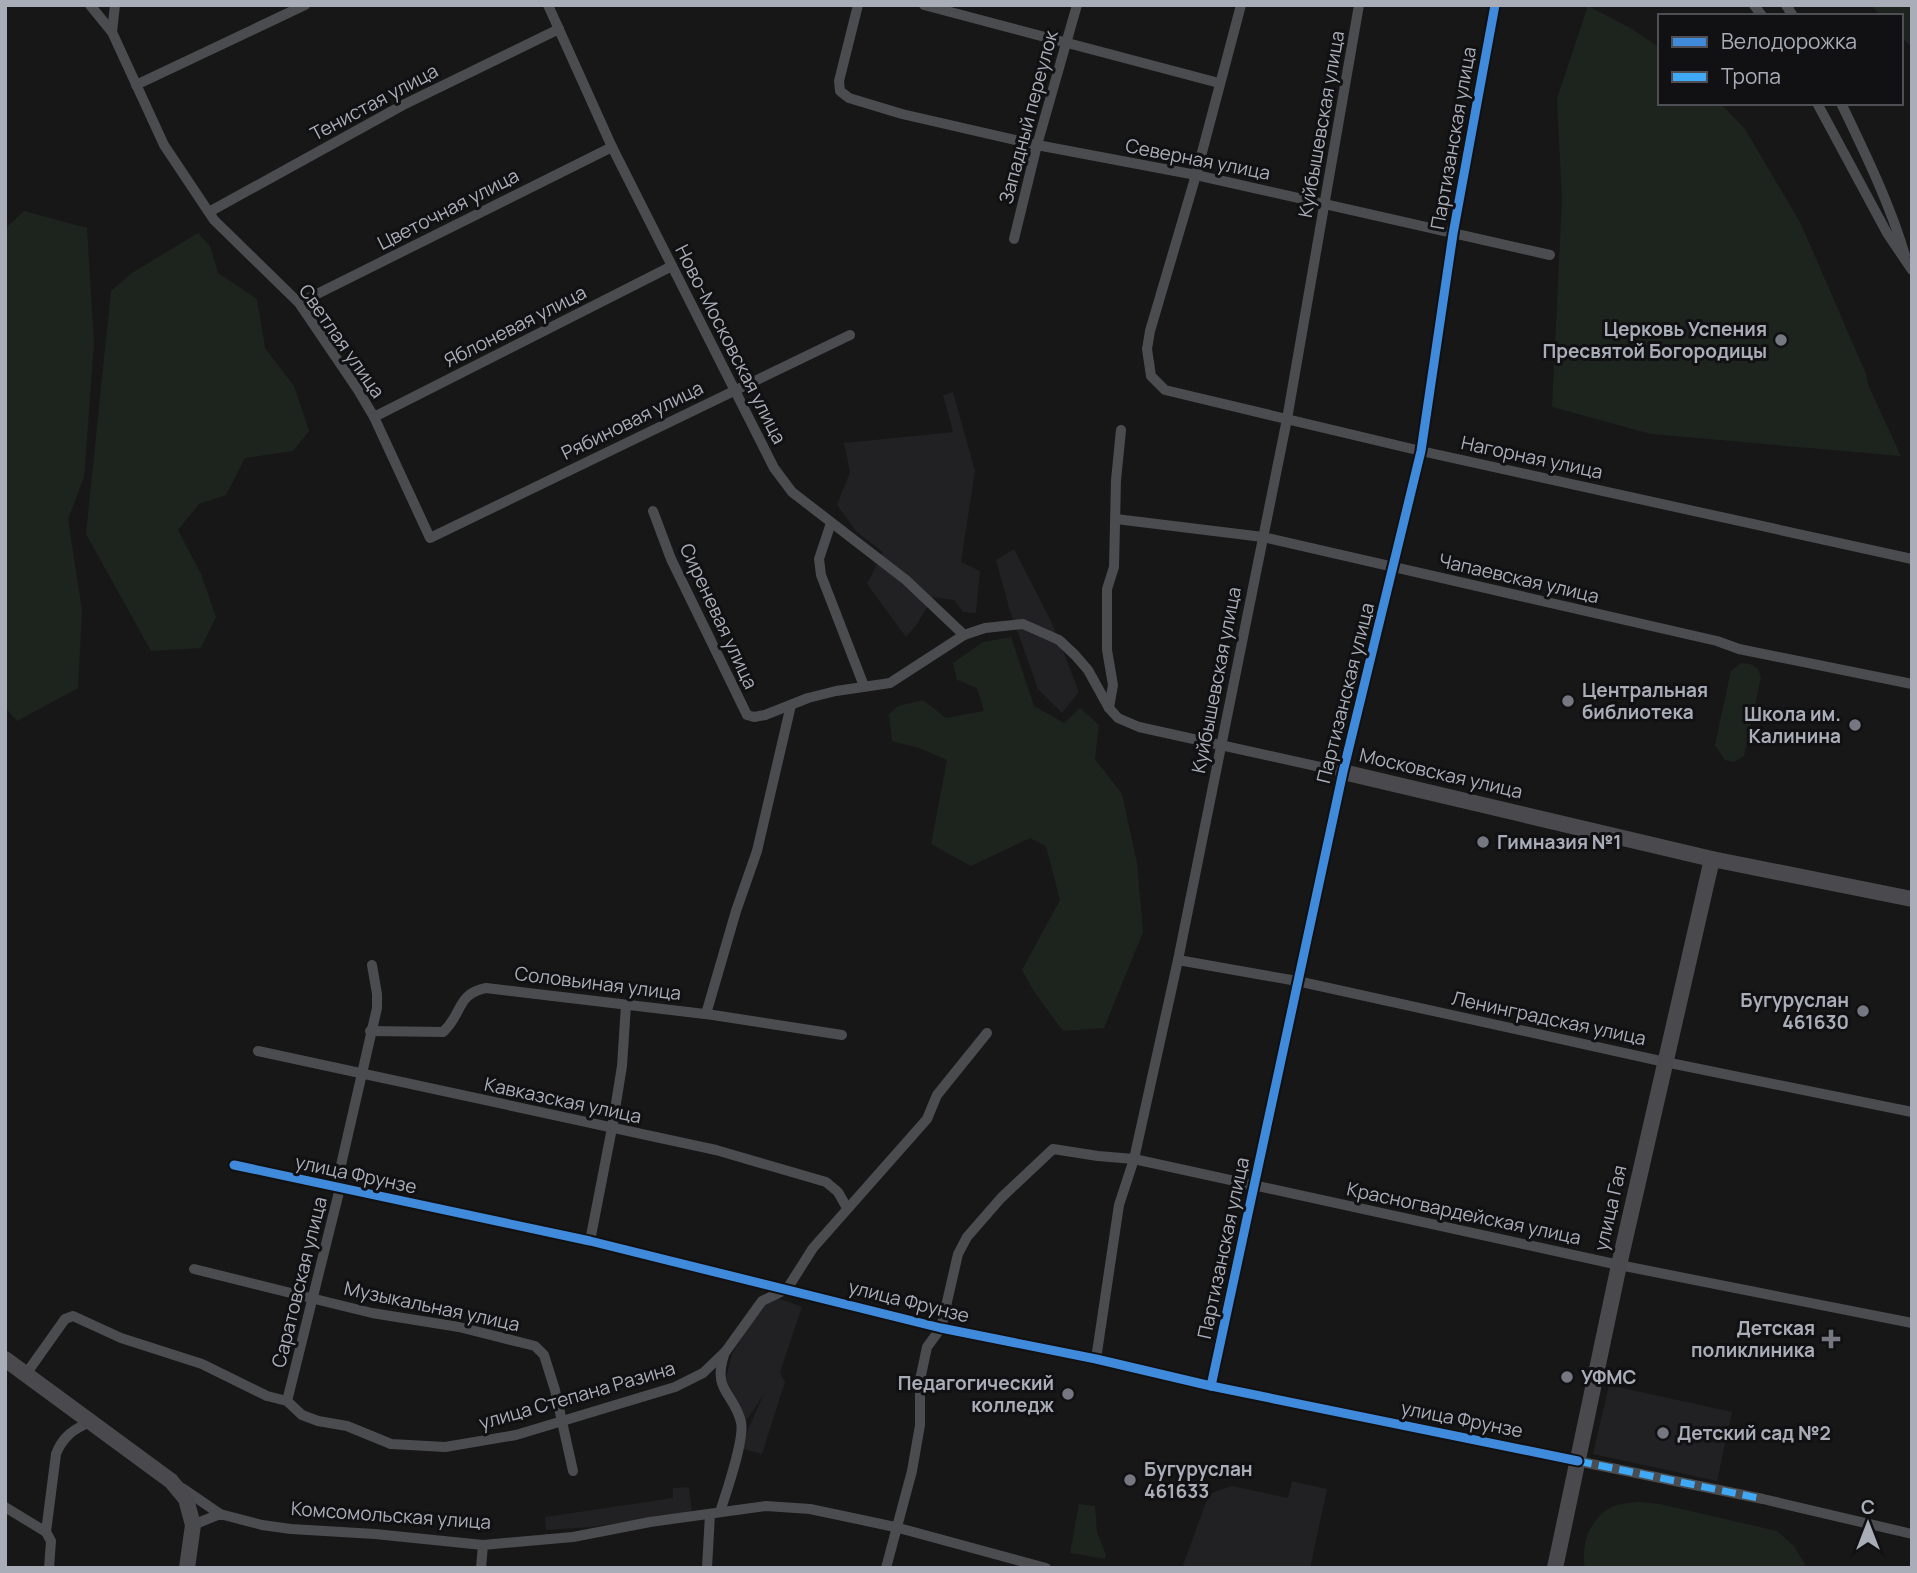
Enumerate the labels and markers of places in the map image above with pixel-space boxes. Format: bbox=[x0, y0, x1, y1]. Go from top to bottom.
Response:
place label: Церковь Успения Пресвятой Богородицы bbox=[1542, 316, 1767, 364]
marker: Церковь Успения Пресвятой Богородицы bbox=[1773, 332, 1789, 348]
place label: Центральная библиотека bbox=[1582, 677, 1708, 725]
marker: Центральная библиотека bbox=[1560, 693, 1576, 709]
place label: Школа им. Калинина bbox=[1744, 701, 1841, 749]
marker: Школа им. Калинина bbox=[1847, 717, 1863, 733]
place label: Гимназия №1 bbox=[1497, 829, 1622, 855]
marker: Гимназия №1 bbox=[1475, 834, 1491, 850]
place label: Бугуруслан 461630 bbox=[1740, 987, 1849, 1035]
marker: Бугуруслан 461630 bbox=[1855, 1003, 1871, 1019]
place label: Детская поликлиника bbox=[1691, 1315, 1815, 1363]
marker: Детская поликлиника bbox=[1821, 1329, 1841, 1349]
place label: УФМС bbox=[1581, 1364, 1637, 1390]
marker: УФМС bbox=[1559, 1369, 1575, 1385]
place label: Педагогический колледж bbox=[898, 1370, 1054, 1418]
marker: Педагогический колледж bbox=[1060, 1386, 1076, 1402]
place label: Детский сад №2 bbox=[1677, 1420, 1831, 1446]
marker: Детский сад №2 bbox=[1655, 1425, 1671, 1441]
place label: Бугуруслан 461633 bbox=[1144, 1456, 1253, 1504]
marker: Бугуруслан 461633 bbox=[1122, 1472, 1138, 1488]

